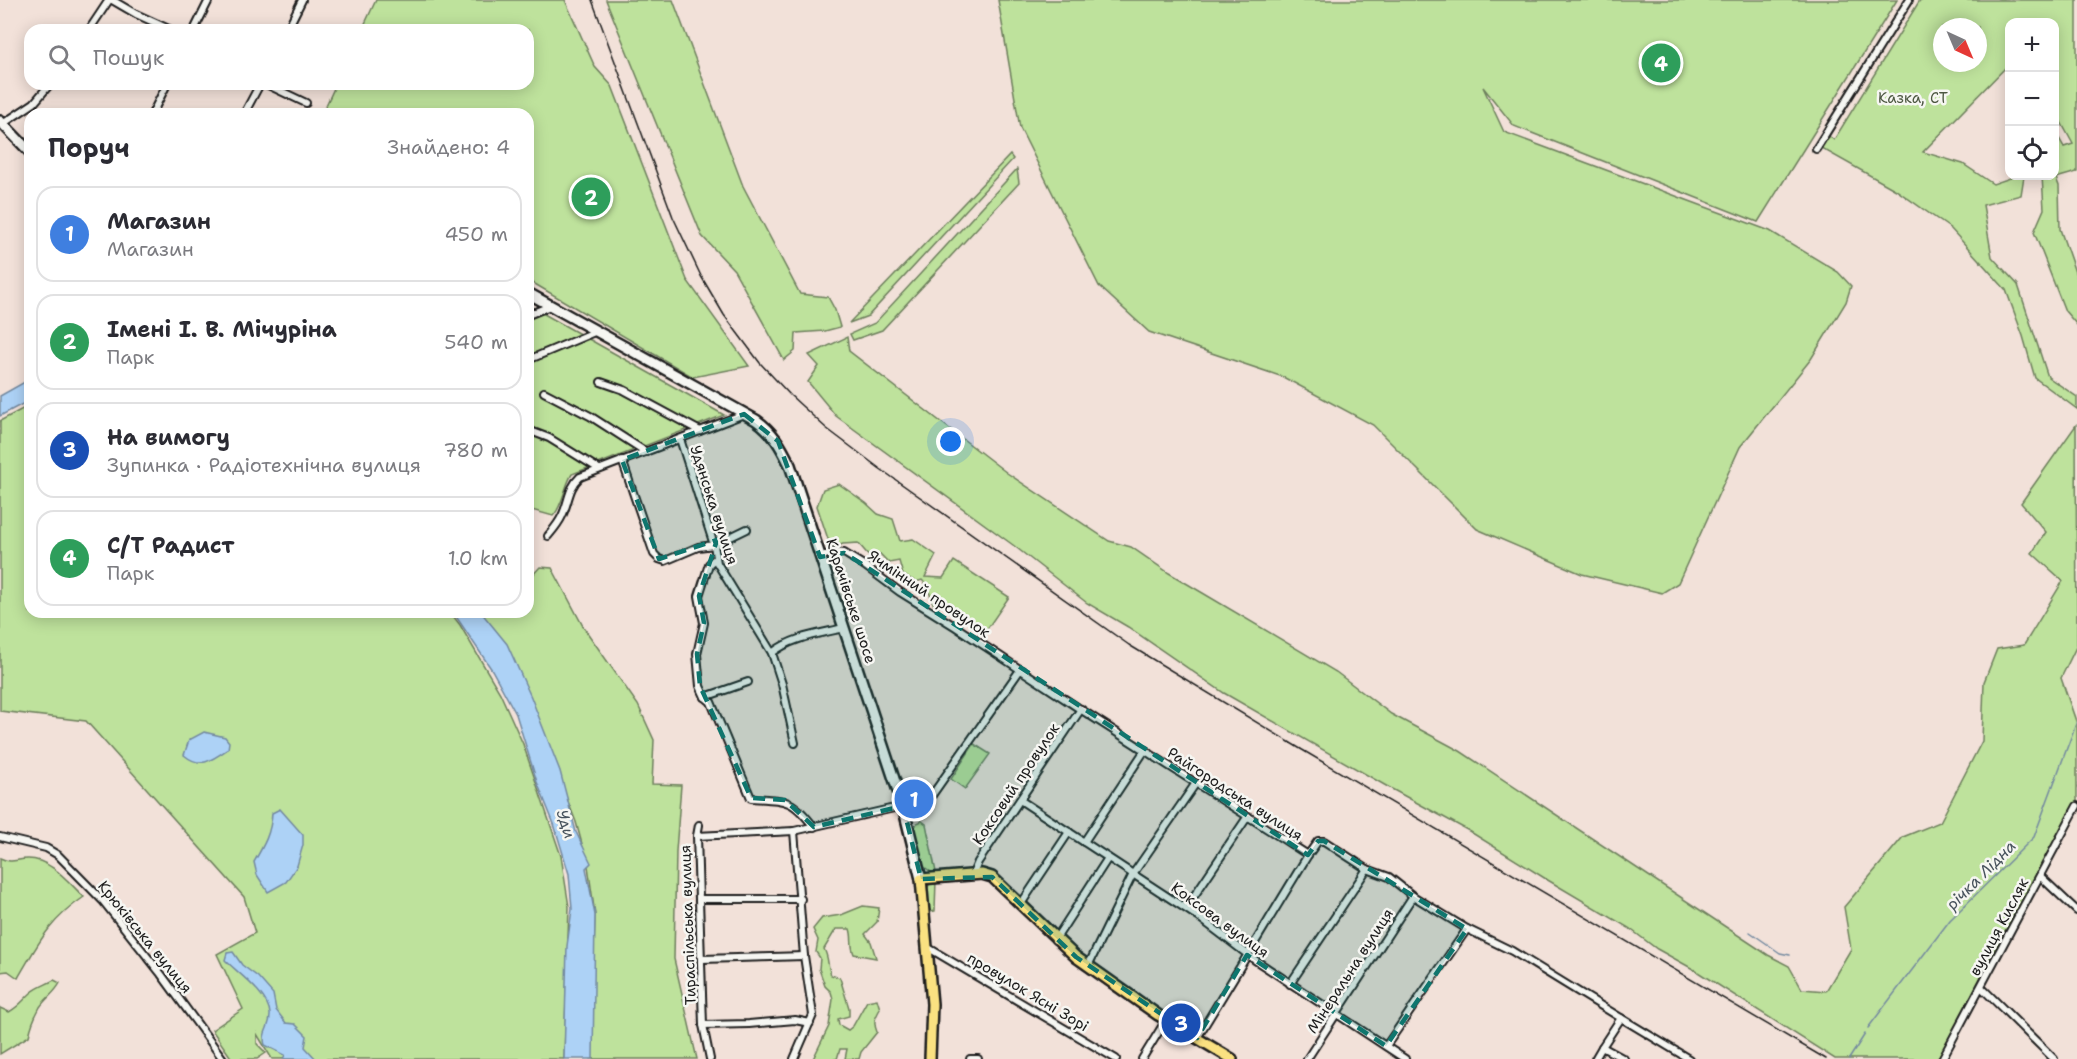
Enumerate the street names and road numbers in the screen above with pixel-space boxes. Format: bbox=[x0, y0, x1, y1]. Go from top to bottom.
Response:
street label: Удянська вулиця bbox=[685, 443, 743, 567]
street label: Карачівське шосе bbox=[821, 536, 881, 666]
street label: Ячмінний провулок bbox=[864, 546, 994, 642]
street label: Коксовий провулок bbox=[968, 719, 1064, 849]
street label: Райгородська вулиця bbox=[1163, 743, 1307, 845]
street label: Тираспільська вулиця bbox=[675, 845, 701, 1005]
street label: вулиця Кисляк bbox=[1965, 875, 2033, 979]
street label: Крюківська вулиця bbox=[93, 877, 197, 997]
street label: Коксова вулиця bbox=[1167, 878, 1273, 962]
street label: Мінеральна вулиця bbox=[1302, 905, 1398, 1037]
street label: провулок Ясні Зорі bbox=[964, 948, 1092, 1036]

